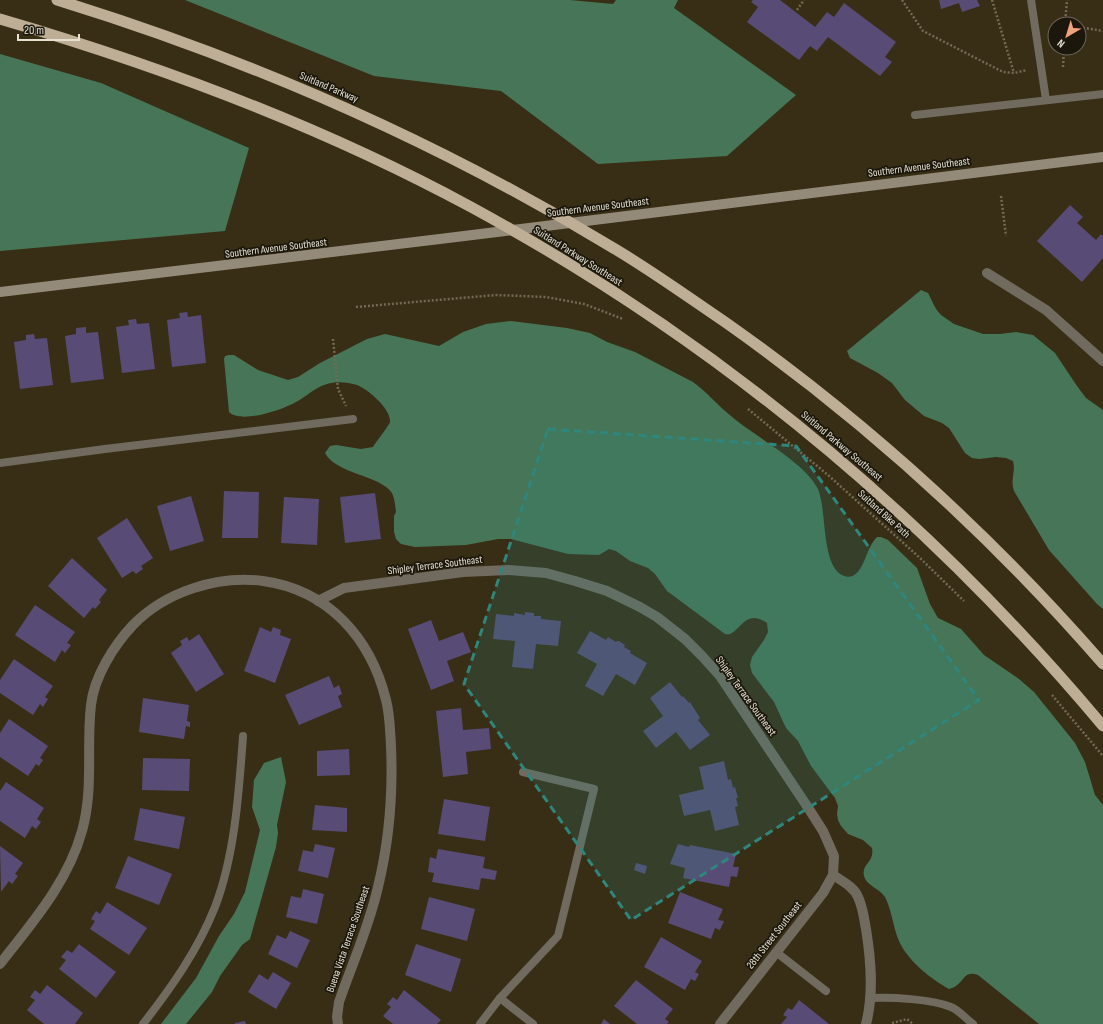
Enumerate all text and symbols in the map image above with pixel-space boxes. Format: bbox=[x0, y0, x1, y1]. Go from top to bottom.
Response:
scale bar bbox=[18, 16, 79, 42]
north arrow bbox=[1047, 16, 1087, 56]
text: 20 m bbox=[24, 23, 44, 38]
text: N bbox=[1055, 36, 1067, 50]
street label: Suitland Parkway bbox=[298, 69, 361, 106]
street label: Southern Avenue Southeast bbox=[867, 154, 971, 180]
street label: Southern Avenue Southeast bbox=[546, 194, 650, 220]
street label: Suitland Parkway Southeast bbox=[531, 223, 625, 289]
street label: Southern Avenue Southeast bbox=[224, 235, 328, 261]
street label: Suitland Parkway Southeast bbox=[799, 408, 886, 484]
street label: Suitland Bike Path bbox=[855, 487, 913, 541]
street label: Shipley Terrace Southeast bbox=[387, 553, 484, 577]
street label: Shipley Terrace Southeast bbox=[713, 654, 780, 739]
street label: Buena Vista Terrace Southeast bbox=[324, 883, 373, 994]
street label: 28th Street Southeast bbox=[744, 898, 805, 971]

